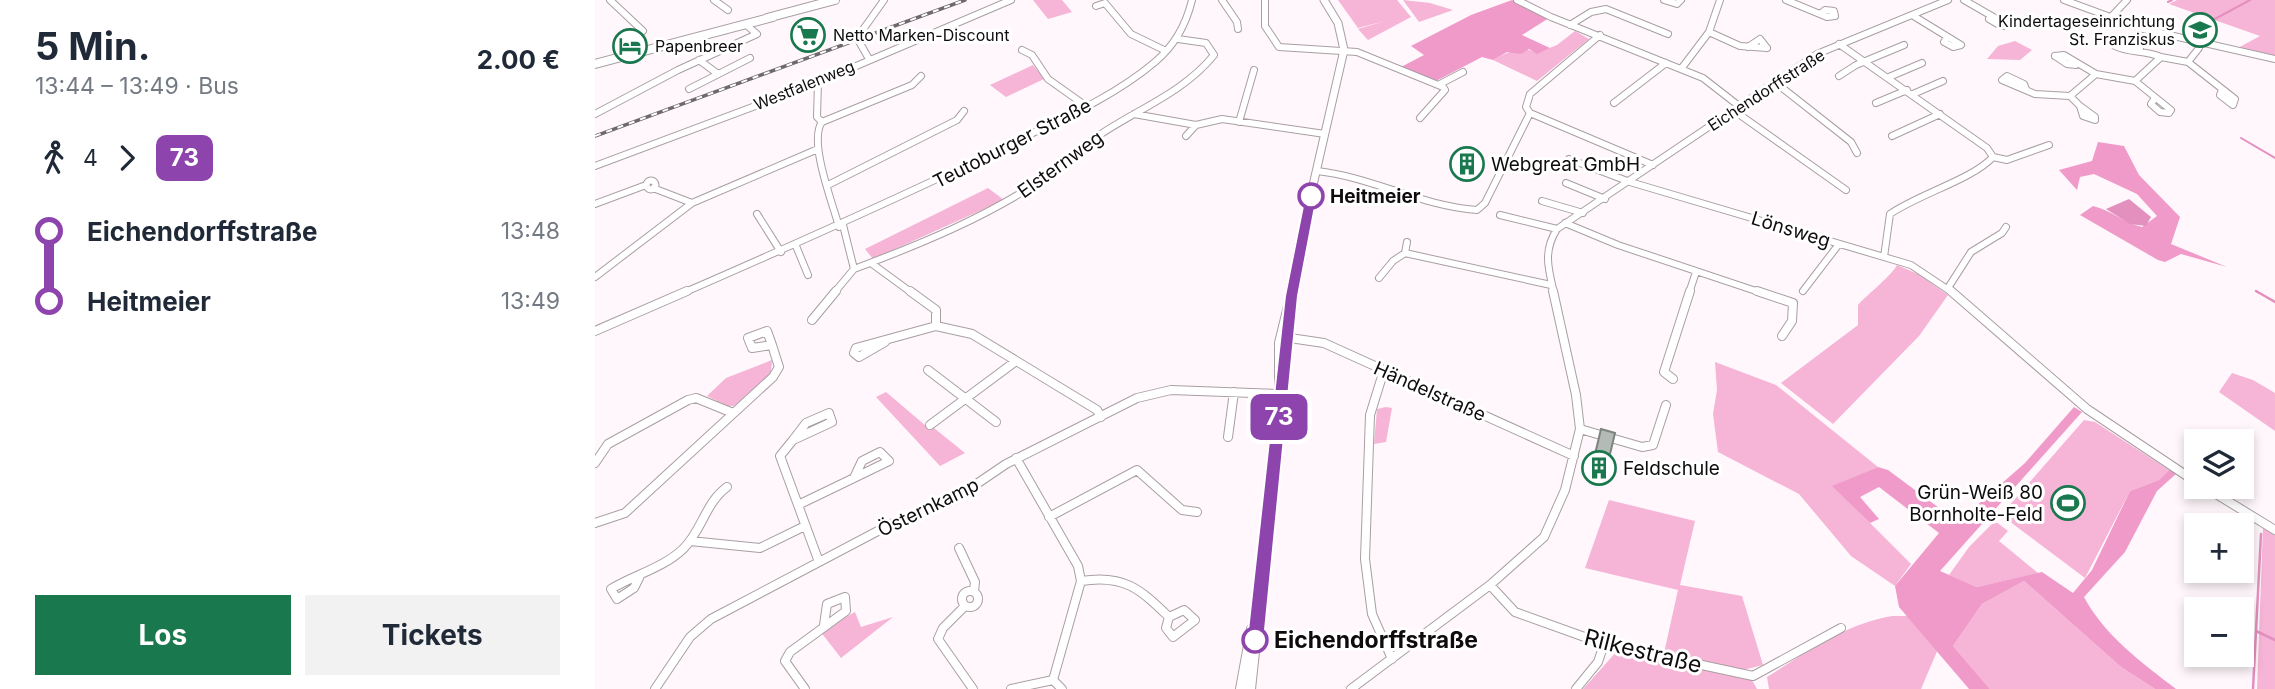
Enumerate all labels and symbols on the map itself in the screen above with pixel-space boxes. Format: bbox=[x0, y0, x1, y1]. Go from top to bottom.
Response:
place label: Kindertageseinrichtung St. Franziskus bbox=[1998, 11, 2175, 49]
school or university icon: Kindertageseinrichtung St. Franziskus bbox=[2181, 11, 2219, 49]
supermarket icon: Netto Marken-Discount bbox=[789, 16, 827, 54]
place label: Netto Marken-Discount bbox=[833, 25, 1009, 45]
hotel icon: Papenbreer bbox=[611, 27, 649, 65]
place label: Papenbreer bbox=[655, 36, 743, 56]
street label: Eichendorffstraße bbox=[1704, 45, 1828, 135]
street label: Westfalenweg bbox=[751, 56, 857, 114]
street label: Teutoburger Straße bbox=[929, 94, 1095, 193]
street label: Elsternweg bbox=[1013, 126, 1107, 203]
building icon: Webgreat GmbH bbox=[1448, 145, 1486, 183]
place label: Webgreat GmbH bbox=[1491, 153, 1640, 176]
marker: Heitmeier bbox=[1298, 183, 1324, 209]
place label: Heitmeier bbox=[1330, 185, 1421, 208]
street label: Lönsweg bbox=[1749, 207, 1833, 252]
street label: Händelstraße bbox=[1370, 357, 1489, 426]
line badge: 73 bbox=[1247, 394, 1311, 440]
building icon: Feldschule bbox=[1580, 449, 1618, 487]
place label: Feldschule bbox=[1623, 457, 1720, 480]
street label: Östernkamp bbox=[874, 473, 983, 542]
place label: Grün-Weiß 80 Bornholte-Feld bbox=[1909, 481, 2043, 526]
sports icon: Grün-Weiß 80 Bornholte-Feld bbox=[2049, 484, 2087, 522]
street label: Rilkestraße bbox=[1581, 623, 1705, 679]
place label: Eichendorffstraße bbox=[1274, 626, 1478, 654]
marker: Eichendorffstraße bbox=[1242, 627, 1268, 653]

